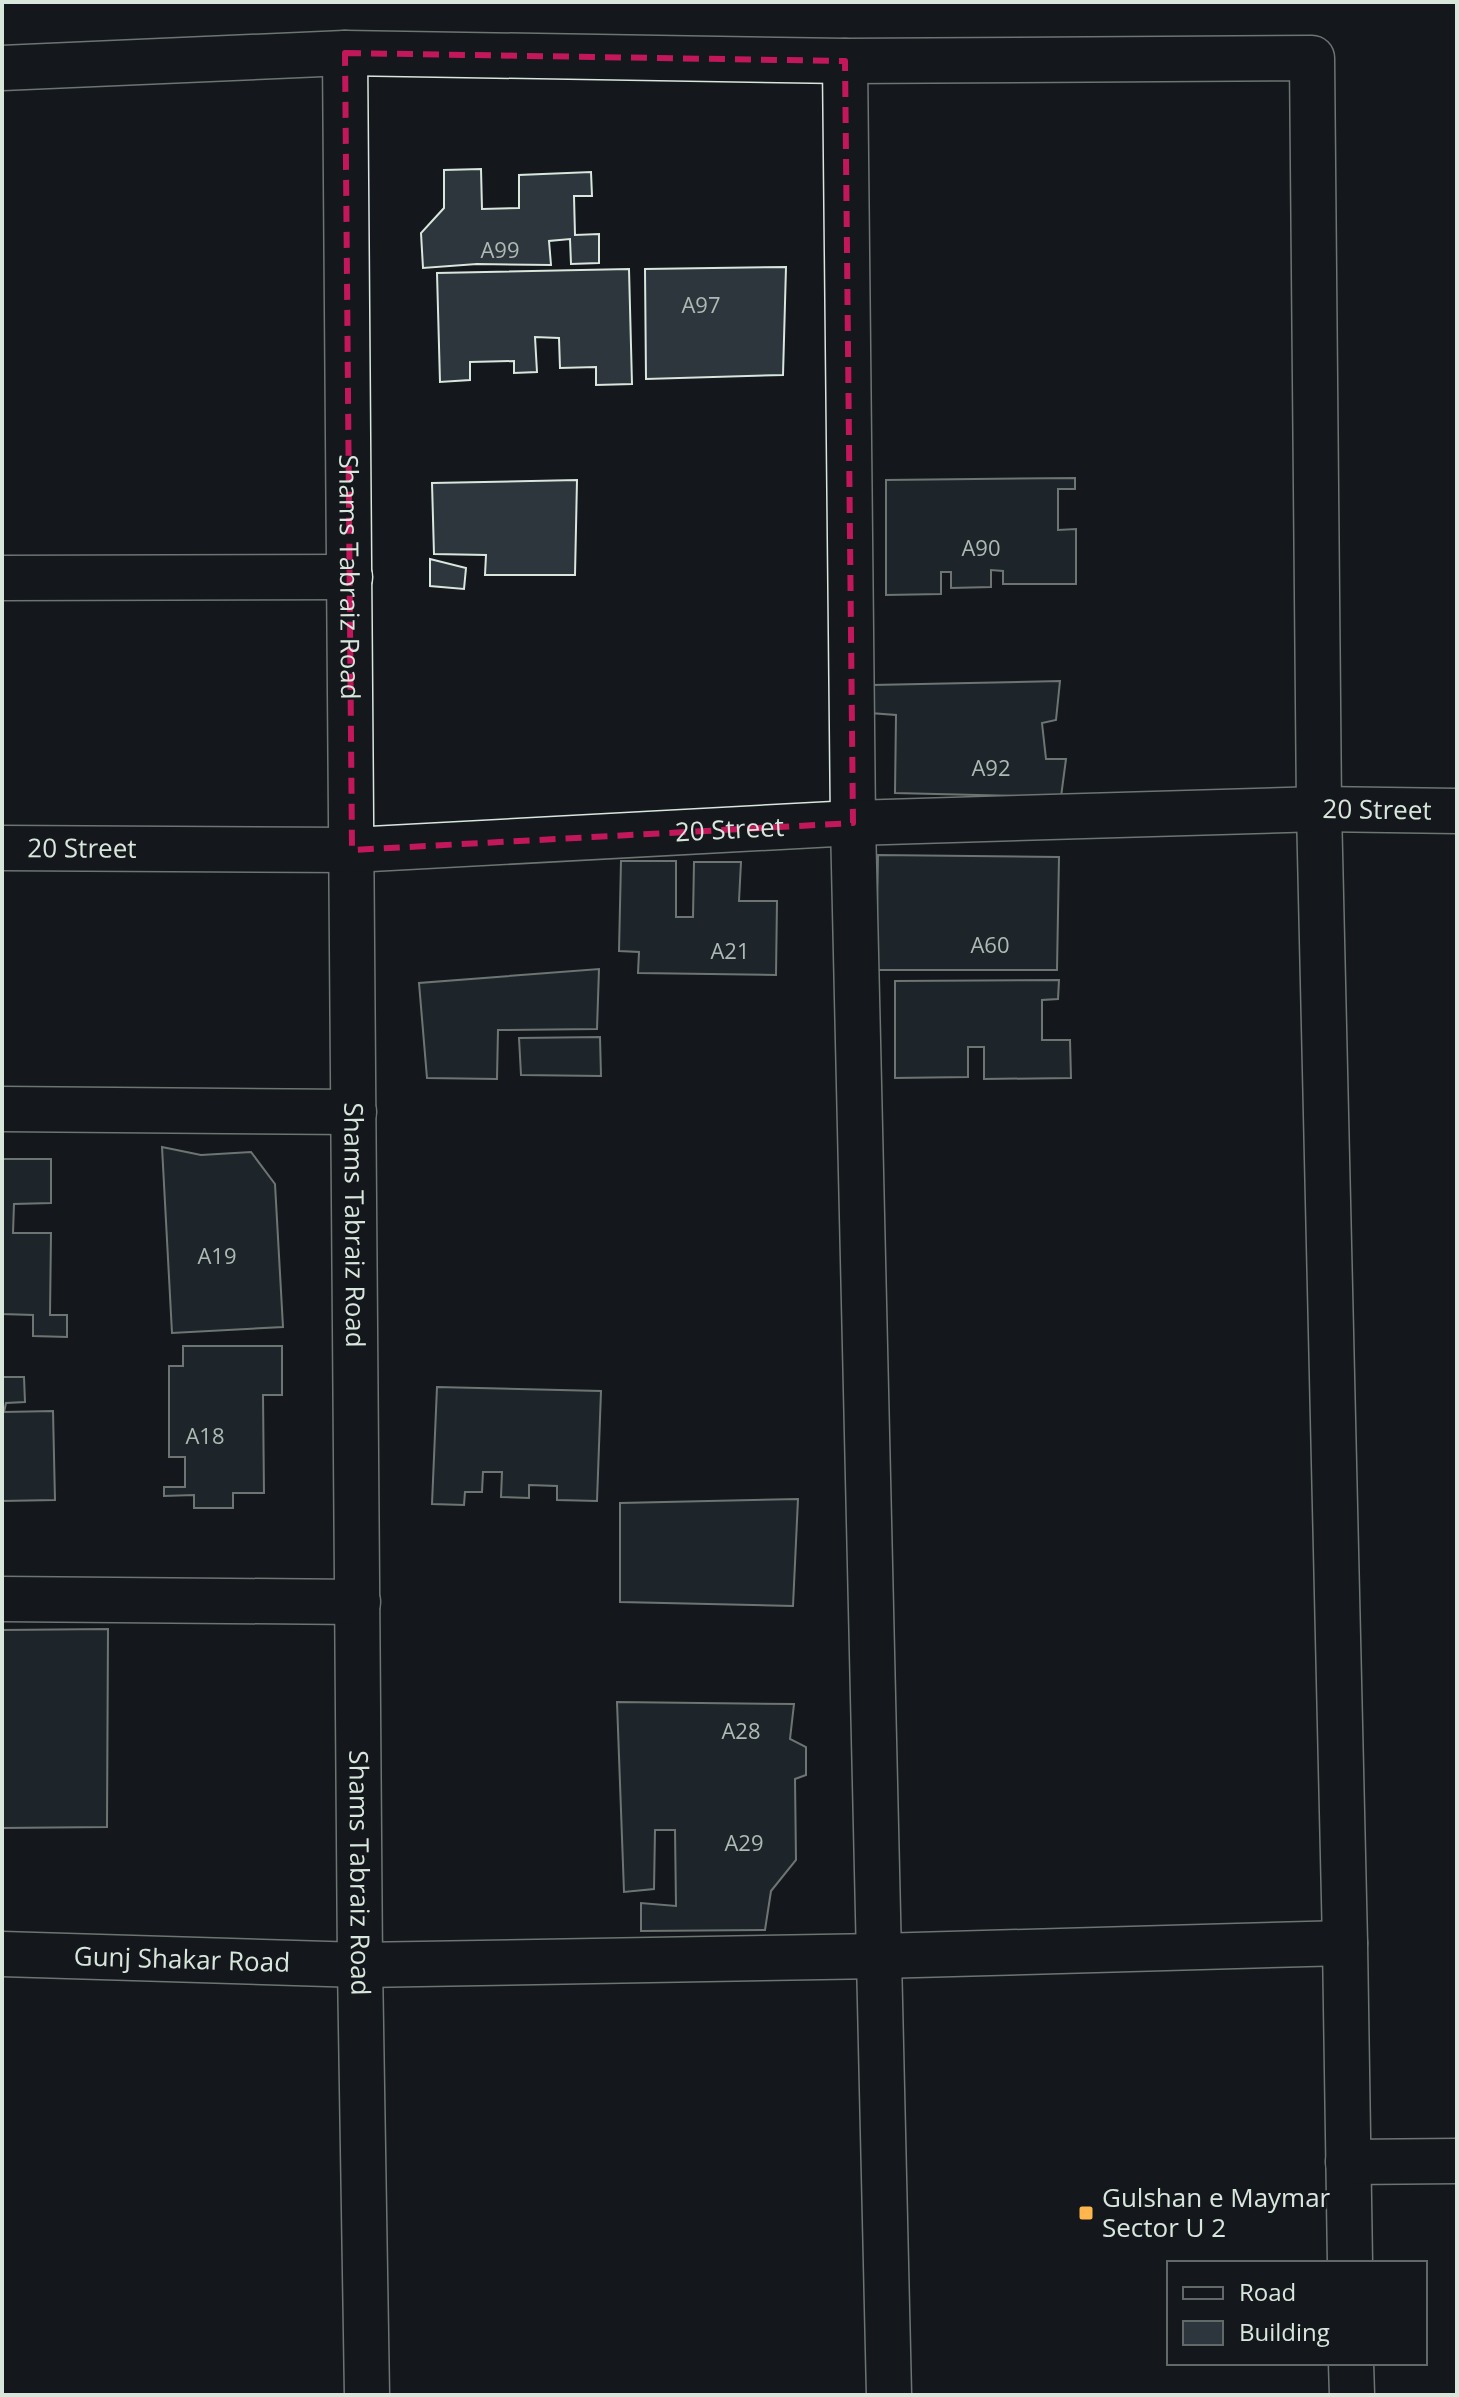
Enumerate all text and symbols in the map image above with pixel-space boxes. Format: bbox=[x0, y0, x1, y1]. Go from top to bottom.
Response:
house number: A99 bbox=[480, 234, 520, 264]
house number: A97 bbox=[681, 289, 721, 319]
street label: Shams Tabraiz Road bbox=[331, 454, 369, 700]
house number: A90 bbox=[961, 532, 1001, 562]
house number: A92 bbox=[971, 752, 1011, 782]
street label: 20 Street bbox=[1322, 790, 1432, 828]
street label: 20 Street bbox=[674, 808, 785, 850]
street label: 20 Street bbox=[27, 829, 137, 866]
house number: A60 bbox=[970, 929, 1010, 959]
house number: A21 bbox=[710, 935, 750, 965]
street label: Shams Tabraiz Road bbox=[336, 1102, 374, 1348]
house number: A19 bbox=[197, 1240, 237, 1270]
house number: A18 bbox=[185, 1420, 225, 1450]
house number: A28 bbox=[721, 1715, 761, 1745]
street label: Shams Tabraiz Road bbox=[341, 1750, 379, 1996]
house number: A29 bbox=[724, 1827, 764, 1857]
street label: Gunj Shakar Road bbox=[73, 1937, 291, 1980]
place label: Gulshan e Maymar Sector U 2 bbox=[1102, 2179, 1331, 2245]
marker: Gulshan e Maymar Sector U 2 bbox=[1077, 2204, 1095, 2222]
legend bbox=[1167, 2261, 1427, 2365]
text: Road bbox=[1239, 2275, 1296, 2308]
text: Building bbox=[1239, 2315, 1330, 2348]

